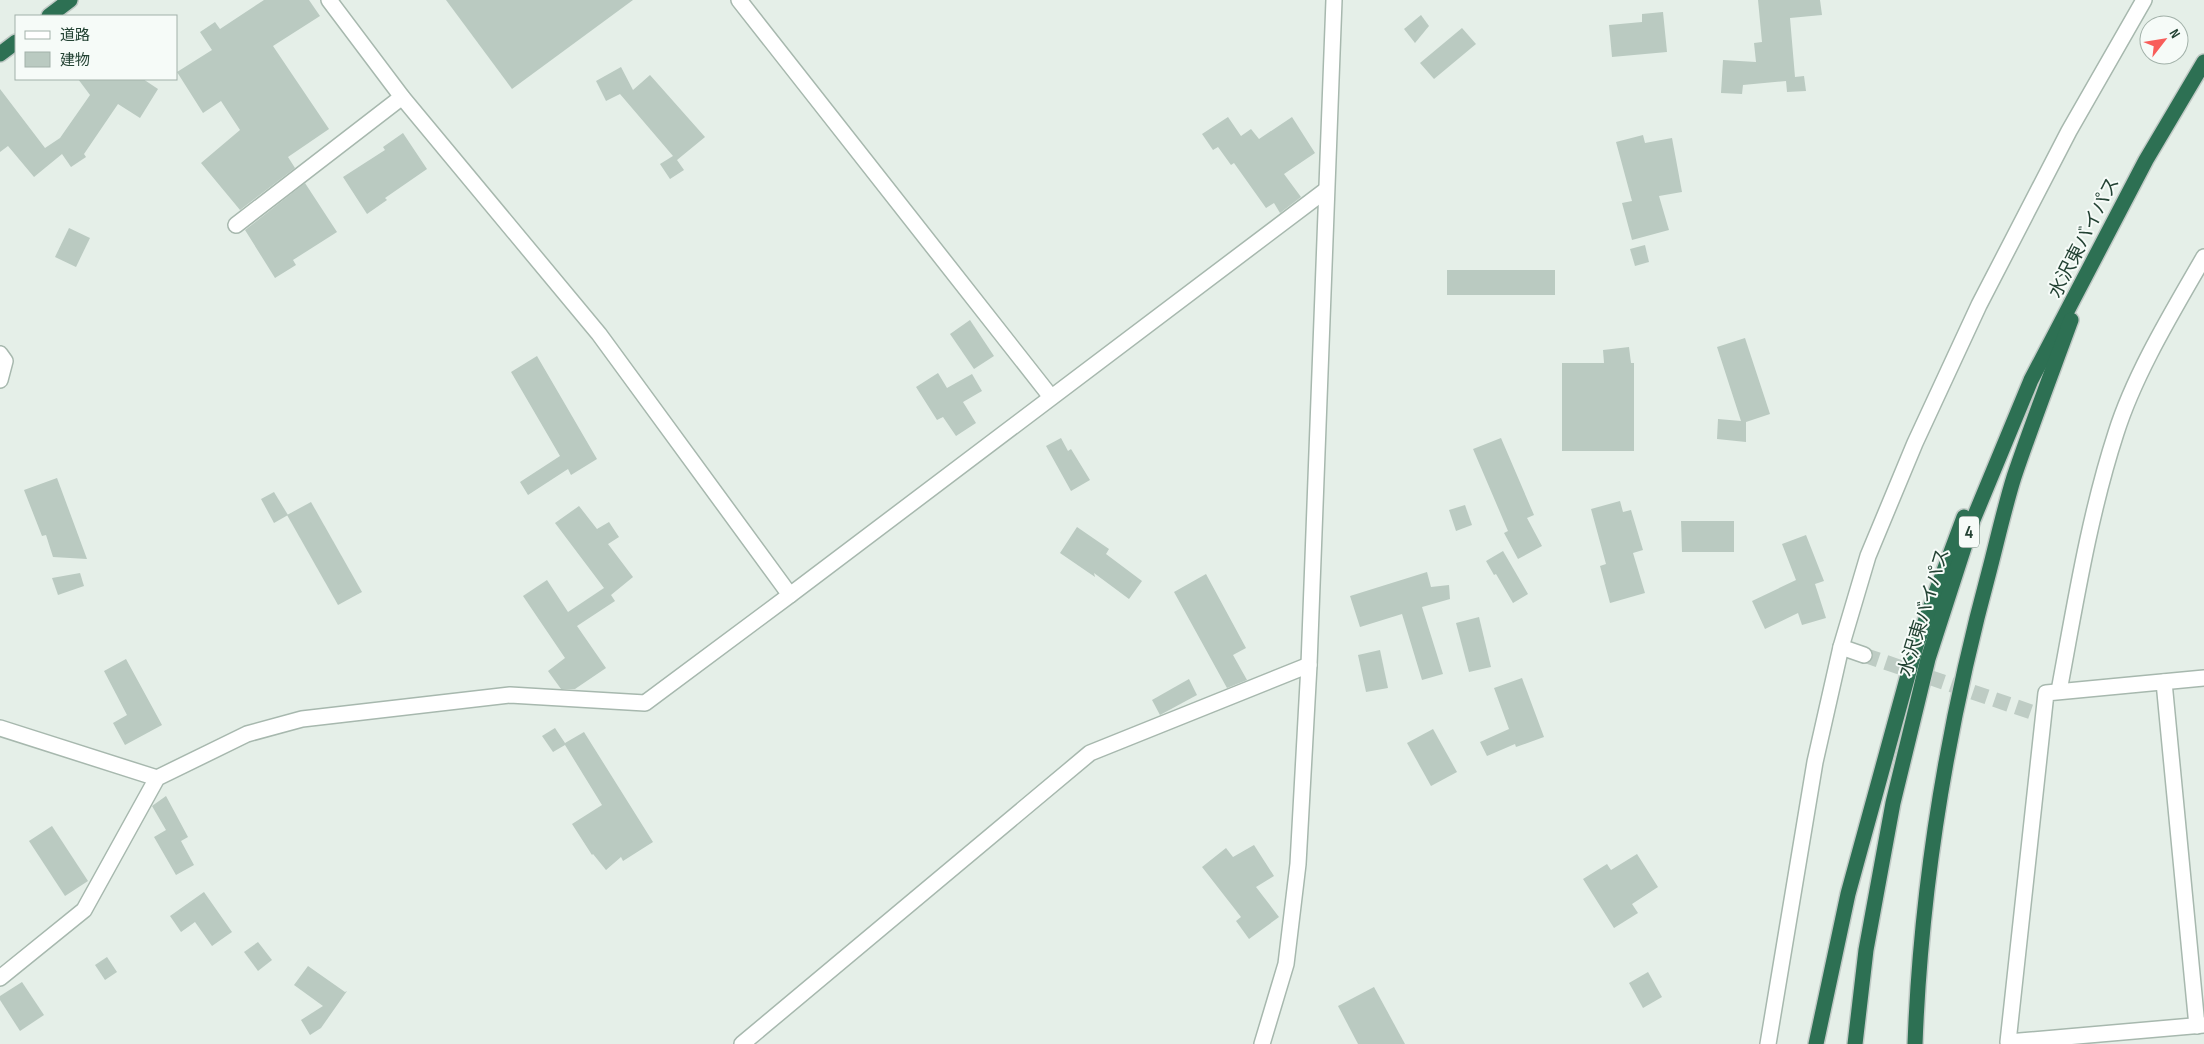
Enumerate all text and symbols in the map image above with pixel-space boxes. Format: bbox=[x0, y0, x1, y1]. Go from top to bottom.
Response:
legend bbox=[15, 15, 178, 80]
north arrow bbox=[2139, 15, 2189, 65]
text: 道路 bbox=[60, 26, 90, 45]
text: N bbox=[2166, 26, 2184, 41]
text: 建物 bbox=[60, 51, 90, 70]
street label: 水沢東バイパス bbox=[2044, 173, 2125, 302]
road number: 4 bbox=[1959, 516, 1979, 548]
street label: 水沢東バイパス bbox=[1894, 546, 1955, 679]

